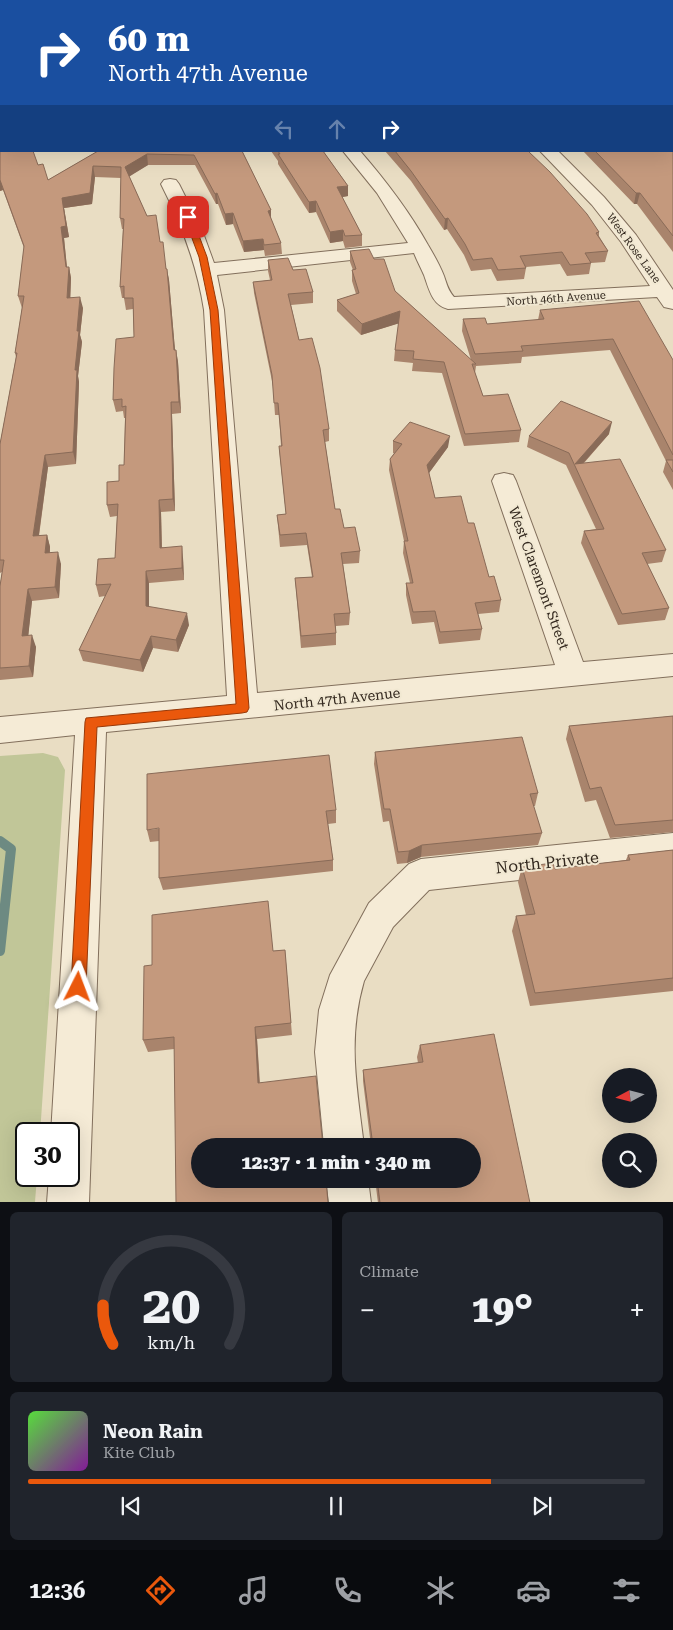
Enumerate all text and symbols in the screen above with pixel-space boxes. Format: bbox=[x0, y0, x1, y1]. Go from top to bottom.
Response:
text: 60 m bbox=[108, 19, 190, 60]
icon: right bbox=[25, 20, 90, 85]
text: North 47th Avenue bbox=[108, 61, 308, 86]
icon: left bbox=[270, 115, 298, 143]
icon: ahead bbox=[323, 115, 351, 143]
icon: right bbox=[376, 115, 404, 143]
pin bbox=[167, 196, 209, 238]
icon: arrive bbox=[174, 203, 202, 231]
street label: West Rose Lane bbox=[604, 211, 663, 286]
street label: North 46th Avenue bbox=[506, 289, 606, 308]
street label: West Claremont Street bbox=[506, 504, 572, 652]
street label: North 47th Avenue bbox=[273, 684, 401, 714]
street label: North Private bbox=[494, 848, 600, 877]
position arrow bbox=[51, 960, 103, 1012]
north arrow bbox=[602, 1068, 658, 1122]
map controls bbox=[602, 1068, 657, 1188]
speed limit sign: 30 bbox=[15, 1122, 80, 1187]
button: search bbox=[602, 1133, 657, 1188]
text: 12:37 · 1 min · 340 m bbox=[241, 1151, 431, 1174]
text: Climate bbox=[360, 1262, 419, 1281]
text: 20 bbox=[142, 1275, 200, 1336]
text: 19° bbox=[471, 1287, 533, 1331]
text: − bbox=[360, 1294, 375, 1327]
text: + bbox=[629, 1294, 645, 1327]
text: km/h bbox=[147, 1332, 195, 1353]
text: Neon Rain bbox=[103, 1420, 203, 1443]
text: Kite Club bbox=[103, 1443, 175, 1462]
icon: previous bbox=[117, 1492, 145, 1520]
icon: pause bbox=[322, 1492, 350, 1520]
icon: next bbox=[528, 1492, 556, 1520]
icon: directions bbox=[143, 1573, 178, 1608]
icon: music bbox=[236, 1573, 271, 1608]
icon: phone bbox=[330, 1573, 365, 1608]
icon: climate bbox=[423, 1573, 458, 1608]
icon: car bbox=[516, 1573, 551, 1608]
icon: filters bbox=[609, 1573, 644, 1608]
text: 12:36 bbox=[29, 1578, 85, 1603]

